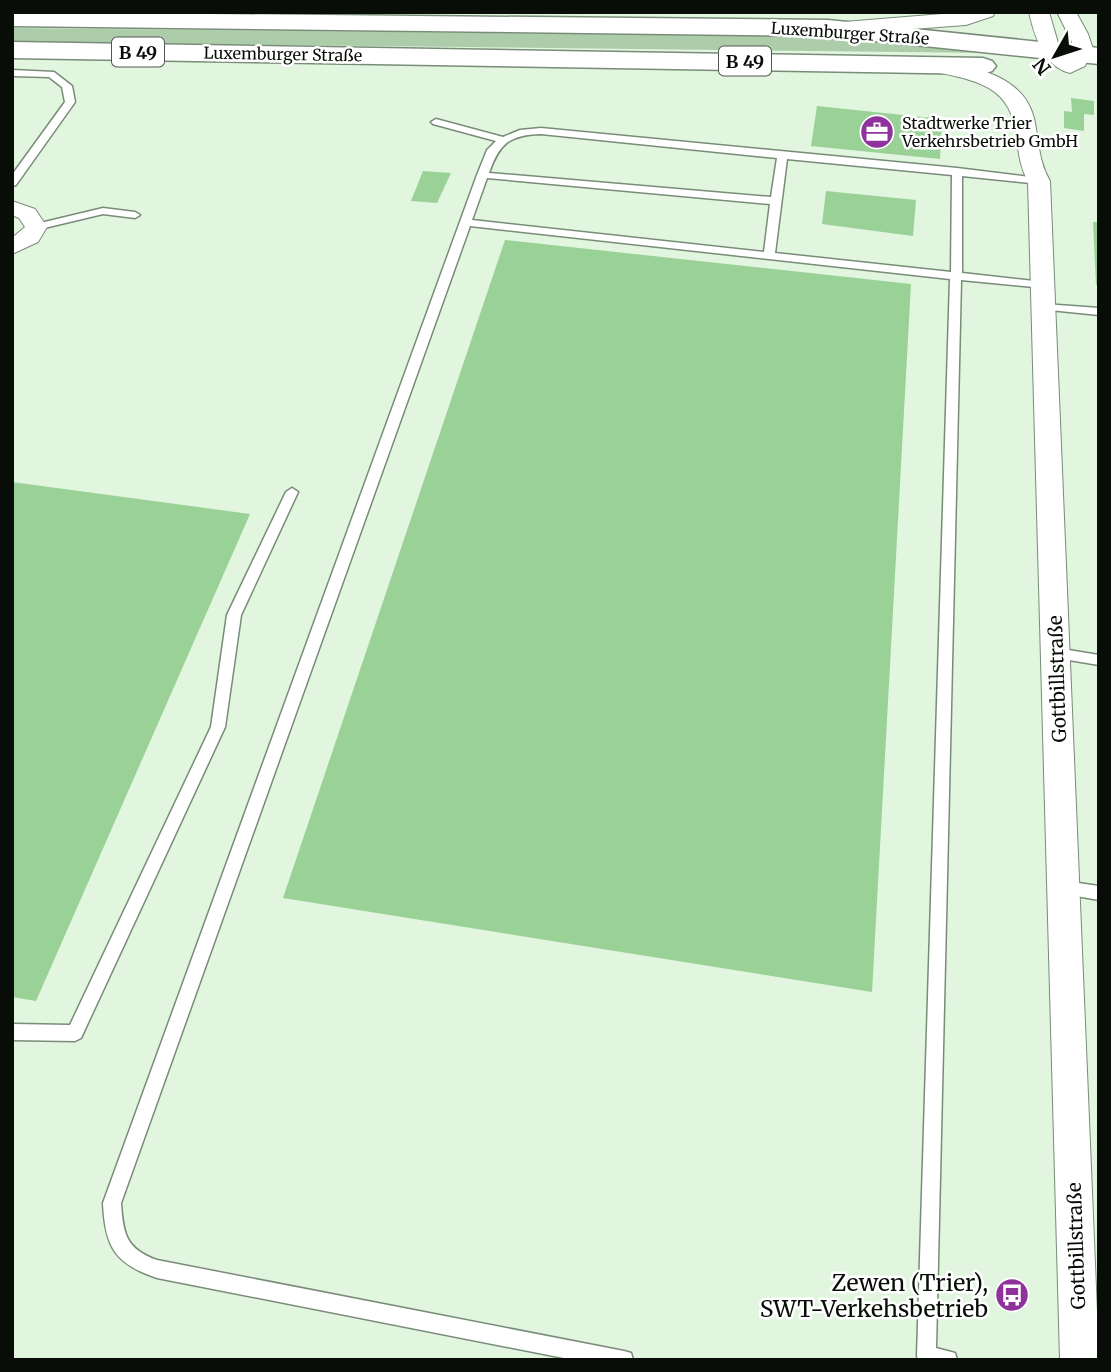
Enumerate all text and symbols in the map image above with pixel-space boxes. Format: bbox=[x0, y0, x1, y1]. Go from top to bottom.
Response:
street label: Luxemburger Straße bbox=[770, 17, 930, 49]
north arrow bbox=[1020, 21, 1090, 91]
road number: B 49 bbox=[112, 38, 164, 66]
street label: Luxemburger Straße bbox=[204, 43, 362, 65]
road number: B 49 bbox=[719, 46, 771, 76]
text: N bbox=[1028, 53, 1056, 80]
office icon: Stadtwerke Trier Verkehrsbetrieb GmbH bbox=[858, 113, 896, 151]
place label: Stadtwerke Trier Verkehrsbetrieb GmbH bbox=[901, 113, 1078, 151]
street label: Gottbillstraße bbox=[1043, 615, 1071, 743]
street label: Gottbillstraße bbox=[1062, 1182, 1090, 1310]
place label: Zewen (Trier), SWT-Verkehsbetrieb bbox=[760, 1268, 988, 1323]
bus stop icon: Zewen (Trier), SWT-Verkehsbetrieb bbox=[993, 1276, 1031, 1314]

